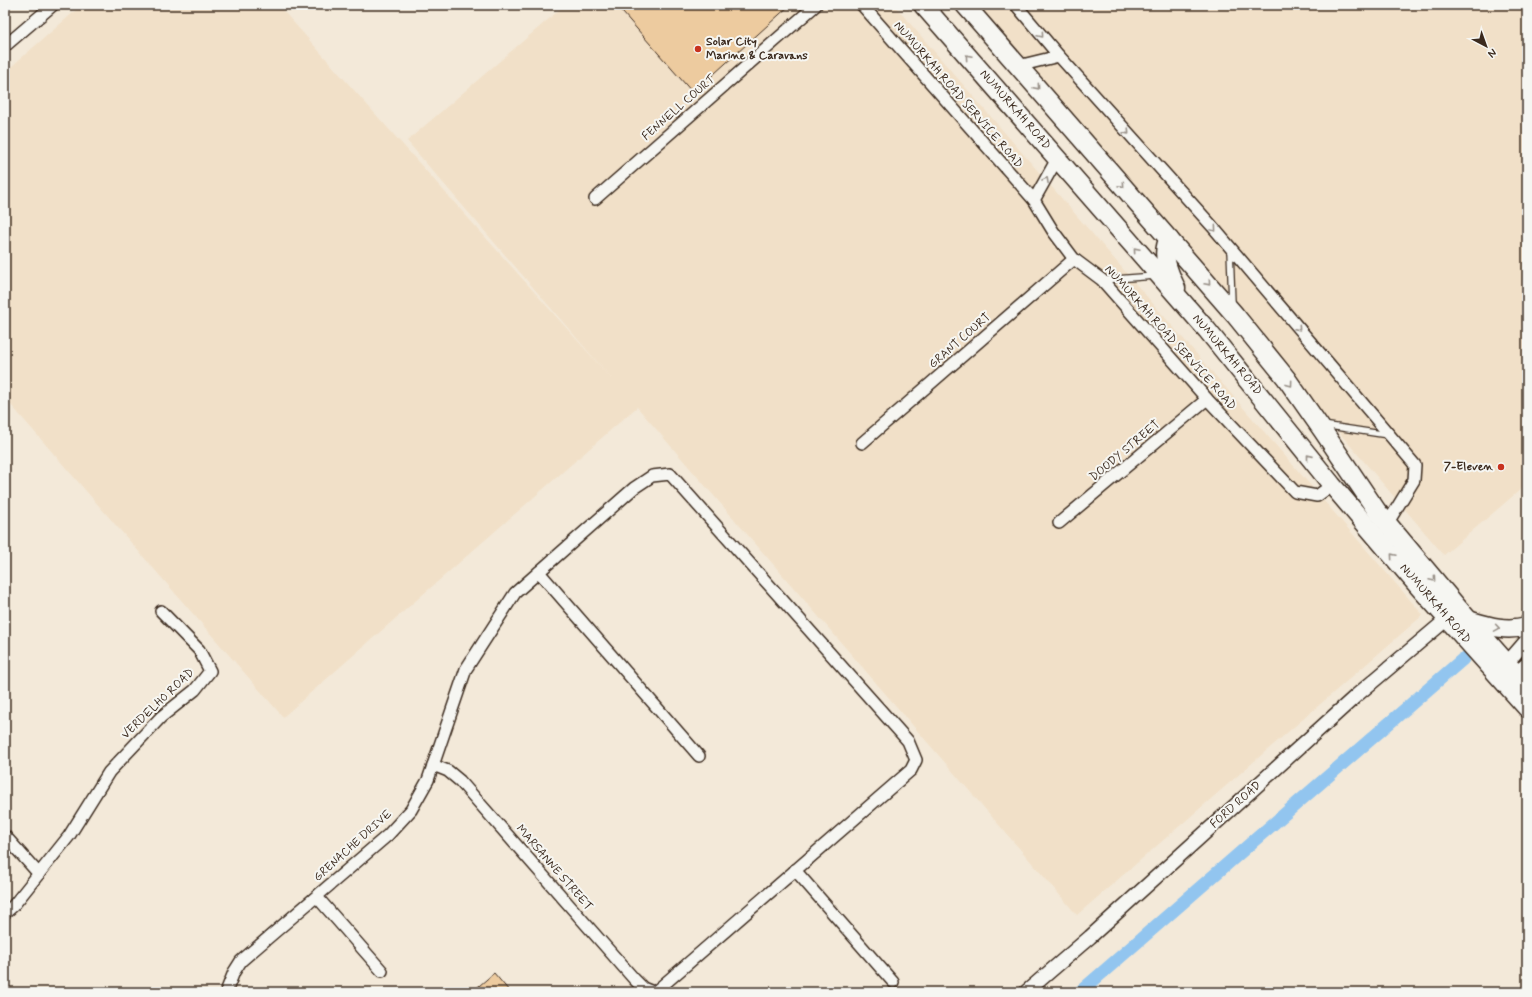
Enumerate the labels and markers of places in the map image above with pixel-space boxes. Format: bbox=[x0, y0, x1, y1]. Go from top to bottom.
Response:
place label: Solar City Marine & Caravans bbox=[706, 34, 808, 64]
marker: Solar City Marine & Caravans bbox=[693, 44, 703, 54]
place label: 7-Eleven bbox=[1444, 459, 1494, 475]
marker: 7-Eleven bbox=[1496, 462, 1506, 472]

